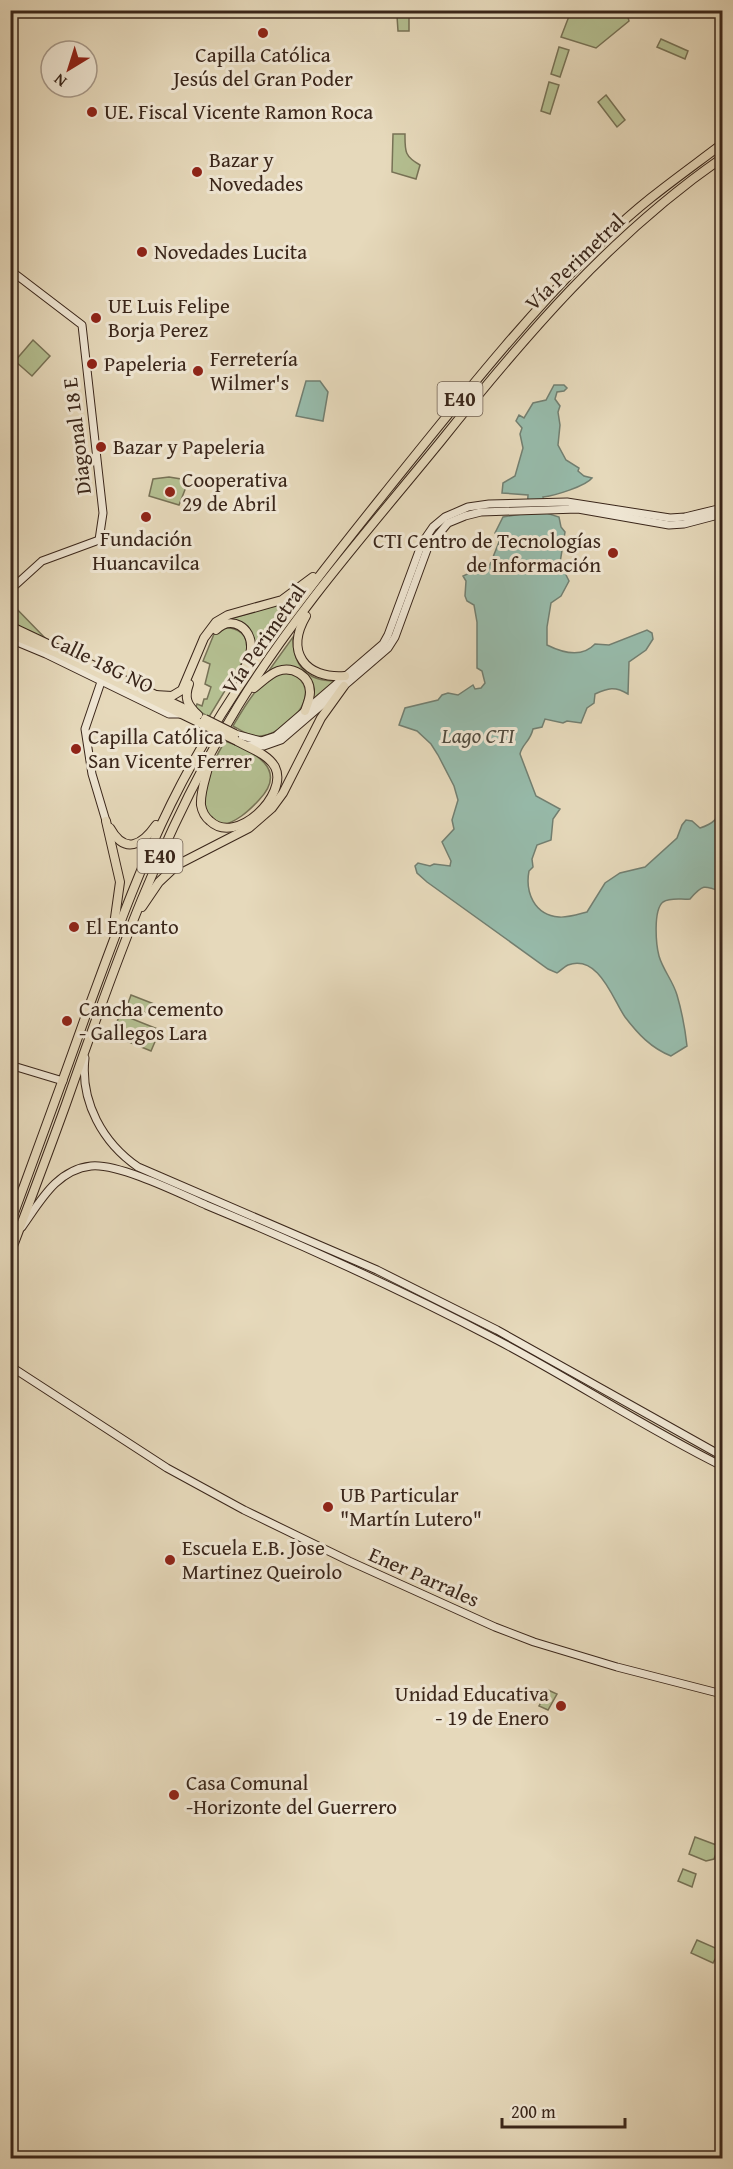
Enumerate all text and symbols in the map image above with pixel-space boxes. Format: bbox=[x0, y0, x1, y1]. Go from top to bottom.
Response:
marker: Capilla Católica Jesús del Gran Poder bbox=[256, 26, 270, 40]
north arrow bbox=[39, 39, 99, 99]
place label: Capilla Católica Jesús del Gran Poder bbox=[170, 39, 353, 94]
text: N bbox=[48, 68, 71, 94]
place label: UE. Fiscal Vicente Ramon Roca bbox=[104, 96, 373, 127]
marker: UE. Fiscal Vicente Ramon Roca bbox=[85, 105, 99, 119]
place label: Bazar y Novedades bbox=[209, 144, 303, 199]
marker: Bazar y Novedades bbox=[190, 165, 204, 179]
street label: Vía Perimetral bbox=[518, 206, 632, 317]
place label: Novedades Lucita bbox=[154, 236, 307, 267]
marker: Novedades Lucita bbox=[135, 245, 149, 259]
place label: UE Luis Felipe Borja Perez bbox=[108, 290, 230, 345]
marker: UE Luis Felipe Borja Perez bbox=[89, 311, 103, 325]
place label: Ferretería Wilmer's bbox=[210, 343, 298, 398]
place label: Papeleria bbox=[104, 348, 187, 379]
marker: Papeleria bbox=[85, 357, 99, 371]
marker: Ferretería Wilmer's bbox=[191, 364, 205, 378]
street label: Diagonal 18 E bbox=[54, 376, 99, 496]
road number: E40 bbox=[438, 382, 482, 416]
place label: Bazar y Papeleria bbox=[113, 431, 265, 462]
marker: Bazar y Papeleria bbox=[94, 440, 108, 454]
place label: Cooperativa 29 de Abril bbox=[182, 464, 288, 519]
marker: Cooperativa 29 de Abril bbox=[163, 485, 177, 499]
marker: Fundación Huancavilca bbox=[139, 510, 153, 524]
place label: Fundación Huancavilca bbox=[92, 523, 200, 578]
place label: CTI Centro de Tecnologías de Información bbox=[373, 525, 601, 580]
marker: CTI Centro de Tecnologías de Información bbox=[606, 546, 620, 560]
street label: Vía Perimetral bbox=[214, 577, 313, 700]
street label: Calle 18G NO bbox=[45, 624, 159, 701]
water label: Lago CTI bbox=[441, 719, 515, 751]
place label: Capilla Católica San Vicente Ferrer bbox=[88, 721, 252, 776]
marker: Capilla Católica San Vicente Ferrer bbox=[69, 742, 83, 756]
road number: E40 bbox=[138, 839, 182, 873]
place label: El Encanto bbox=[86, 911, 179, 942]
marker: El Encanto bbox=[67, 920, 81, 934]
place label: Cancha cemento - Gallegos Lara bbox=[79, 993, 224, 1048]
marker: Cancha cemento - Gallegos Lara bbox=[60, 1014, 74, 1028]
place label: UB Particular "Martín Lutero" bbox=[340, 1479, 482, 1534]
marker: UB Particular "Martín Lutero" bbox=[321, 1500, 335, 1514]
place label: Escuela E.B. Jose Martinez Queirolo bbox=[182, 1532, 342, 1587]
street label: Ener Parrales bbox=[364, 1538, 484, 1615]
marker: Escuela E.B. Jose Martinez Queirolo bbox=[163, 1553, 177, 1567]
place label: Unidad Educativa - 19 de Enero bbox=[395, 1678, 549, 1733]
marker: Unidad Educativa - 19 de Enero bbox=[554, 1699, 568, 1713]
place label: Casa Comunal -Horizonte del Guerrero bbox=[186, 1767, 397, 1822]
marker: Casa Comunal -Horizonte del Guerrero bbox=[167, 1788, 181, 1802]
scale bar bbox=[502, 2091, 625, 2129]
text: 200 m bbox=[511, 2098, 556, 2125]

